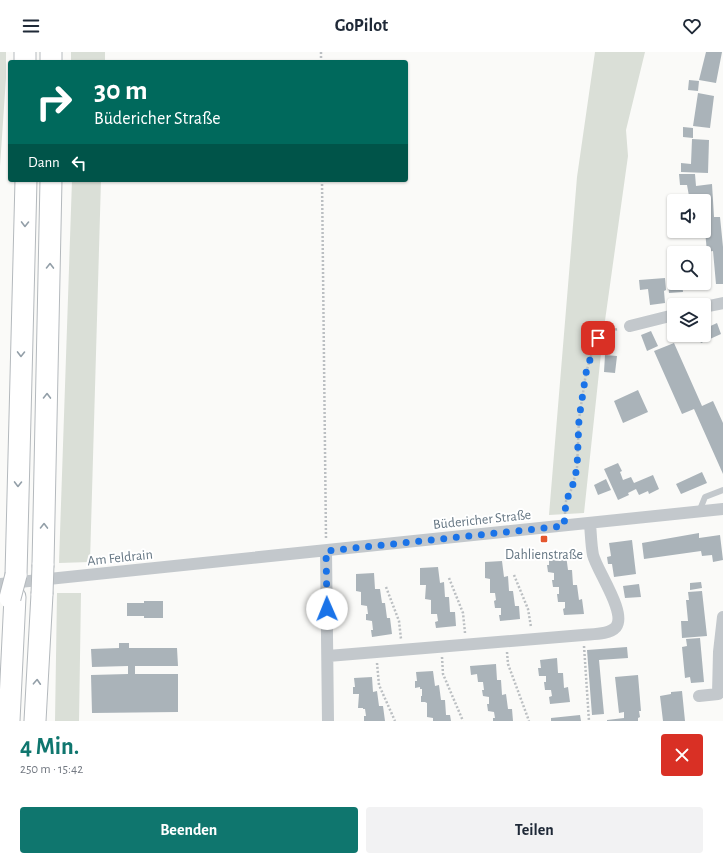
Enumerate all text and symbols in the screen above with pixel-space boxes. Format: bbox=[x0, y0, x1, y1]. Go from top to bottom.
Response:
icon: menu bbox=[20, 15, 42, 37]
icon: heart bbox=[681, 15, 703, 37]
text: GoPilot bbox=[335, 17, 388, 35]
icon: right bbox=[28, 76, 80, 128]
text: 30 m bbox=[94, 77, 147, 105]
text: Büdericher Straße bbox=[94, 110, 220, 128]
icon: left bbox=[68, 152, 90, 174]
text: Dann bbox=[28, 155, 60, 170]
map controls bbox=[667, 194, 711, 342]
button: sound bbox=[667, 194, 711, 238]
one-way arrow bbox=[20, 221, 29, 227]
button: search bbox=[667, 246, 711, 290]
one-way arrow bbox=[46, 263, 54, 269]
button: layers bbox=[667, 298, 711, 342]
pin bbox=[581, 321, 615, 355]
icon: arrive bbox=[587, 327, 609, 349]
one-way arrow bbox=[17, 351, 25, 357]
one-way arrow bbox=[43, 393, 51, 399]
one-way arrow bbox=[14, 481, 22, 487]
street label: Büdericher Straße bbox=[432, 508, 532, 532]
one-way arrow bbox=[40, 523, 48, 529]
marker: Dahlienstraße bbox=[539, 534, 549, 544]
street label: Am Feldrain bbox=[87, 548, 153, 568]
place label: Dahlienstraße bbox=[505, 548, 583, 562]
position arrow bbox=[306, 588, 348, 630]
one-way arrow bbox=[33, 679, 42, 685]
button: close bbox=[661, 734, 703, 776]
text: 4 Min. bbox=[20, 735, 79, 759]
text: 250 m · 15:42 bbox=[20, 763, 83, 776]
button: Beenden bbox=[20, 807, 358, 853]
button: Teilen bbox=[366, 807, 703, 853]

